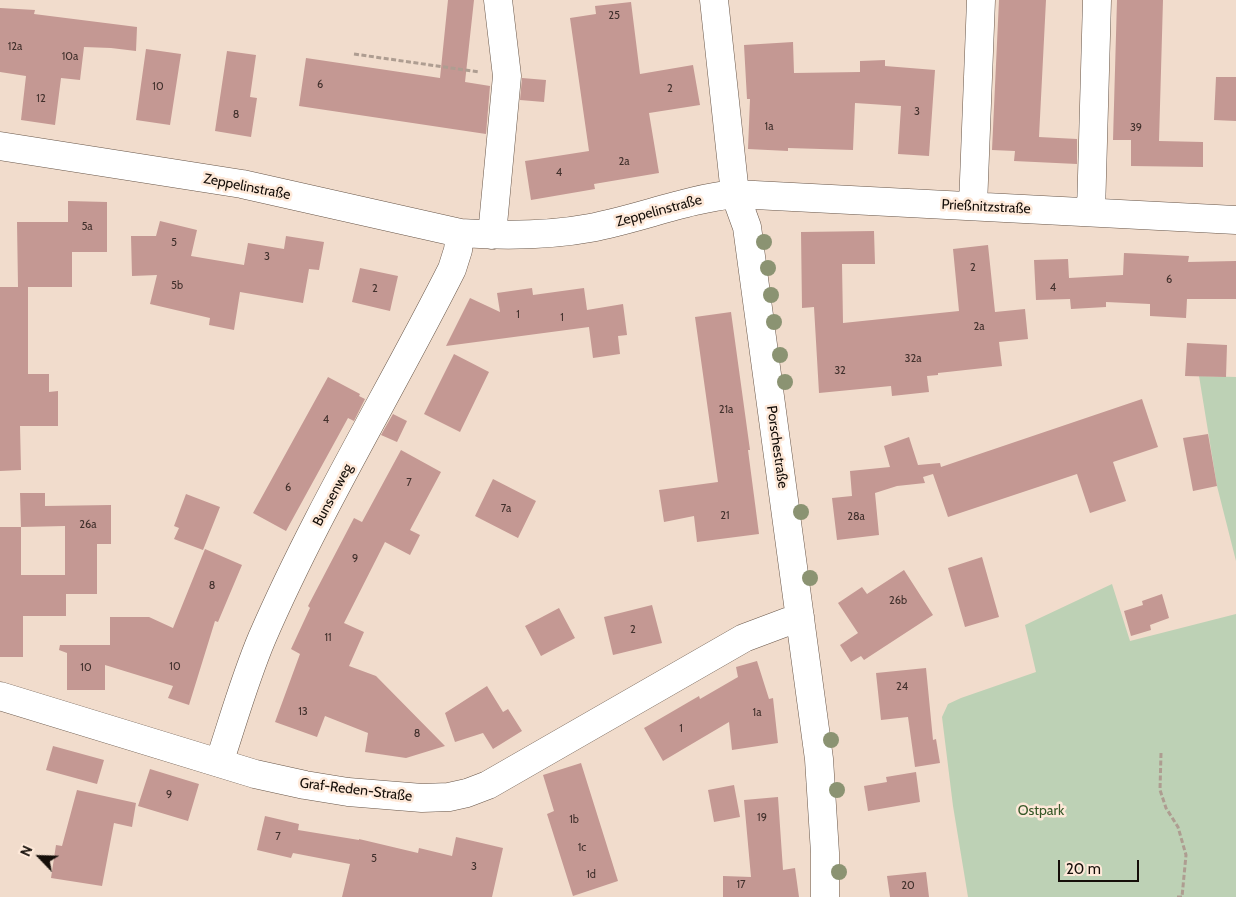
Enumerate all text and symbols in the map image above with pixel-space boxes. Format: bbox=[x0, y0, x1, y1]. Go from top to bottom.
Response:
house number: 25 bbox=[608, 9, 620, 23]
house number: 12a bbox=[8, 40, 22, 54]
house number: 10a bbox=[62, 50, 78, 64]
house number: 6 bbox=[317, 78, 323, 92]
house number: 10 bbox=[152, 80, 164, 94]
house number: 2 bbox=[667, 82, 673, 96]
house number: 12 bbox=[36, 92, 46, 106]
house number: 3 bbox=[914, 105, 920, 119]
house number: 8 bbox=[233, 108, 239, 122]
house number: 1a bbox=[765, 120, 773, 134]
house number: 39 bbox=[1130, 121, 1142, 135]
house number: 2a bbox=[618, 155, 630, 169]
house number: 4 bbox=[556, 166, 562, 180]
street label: Zeppelinstraße bbox=[202, 170, 292, 204]
street label: Zeppelinstraße bbox=[614, 191, 704, 231]
street label: Prießnitzstraße bbox=[941, 196, 1031, 218]
house number: 5a bbox=[81, 220, 93, 234]
house number: 5 bbox=[171, 236, 177, 250]
house number: 3 bbox=[264, 250, 270, 264]
house number: 2 bbox=[970, 261, 976, 275]
house number: 6 bbox=[1166, 273, 1172, 287]
house number: 5b bbox=[171, 279, 183, 293]
house number: 4 bbox=[1050, 281, 1056, 295]
house number: 2 bbox=[372, 282, 378, 296]
house number: 1 bbox=[516, 308, 520, 322]
house number: 1 bbox=[560, 311, 564, 325]
house number: 2a bbox=[973, 320, 985, 334]
house number: 32a bbox=[905, 352, 921, 366]
house number: 32 bbox=[834, 364, 846, 378]
house number: 21a bbox=[719, 403, 733, 417]
street label: Porschestraße bbox=[763, 404, 791, 490]
house number: 4 bbox=[323, 413, 329, 427]
street label: Bunsenweg bbox=[310, 461, 356, 529]
house number: 7 bbox=[406, 476, 412, 490]
house number: 6 bbox=[285, 481, 291, 495]
house number: 7a bbox=[501, 502, 511, 516]
house number: 21 bbox=[720, 509, 730, 523]
house number: 28a bbox=[847, 510, 865, 524]
house number: 26a bbox=[79, 518, 97, 532]
house number: 9 bbox=[352, 552, 358, 566]
house number: 8 bbox=[209, 579, 215, 593]
house number: 26b bbox=[889, 594, 907, 608]
house number: 2 bbox=[630, 623, 636, 637]
house number: 11 bbox=[324, 631, 332, 645]
house number: 10 bbox=[169, 660, 181, 674]
house number: 10 bbox=[80, 661, 92, 675]
house number: 24 bbox=[896, 680, 908, 694]
house number: 13 bbox=[298, 705, 308, 719]
house number: 1a bbox=[753, 706, 761, 720]
house number: 1 bbox=[679, 722, 683, 736]
house number: 8 bbox=[414, 727, 420, 741]
street label: Graf-Reden-Straße bbox=[299, 775, 413, 805]
house number: 9 bbox=[166, 788, 172, 802]
park label: Ostpark bbox=[1018, 803, 1064, 819]
house number: 19 bbox=[757, 811, 767, 825]
house number: 1b bbox=[569, 813, 579, 827]
house number: 7 bbox=[275, 830, 281, 844]
north arrow bbox=[15, 832, 65, 882]
house number: 1c bbox=[578, 841, 586, 855]
text: N bbox=[16, 843, 37, 859]
scale bar bbox=[1061, 850, 1142, 882]
house number: 5 bbox=[371, 852, 377, 866]
house number: 3 bbox=[471, 860, 477, 874]
text: 20 m bbox=[1066, 860, 1101, 878]
house number: 1d bbox=[586, 868, 596, 882]
house number: 17 bbox=[736, 878, 746, 892]
house number: 20 bbox=[901, 879, 915, 893]

